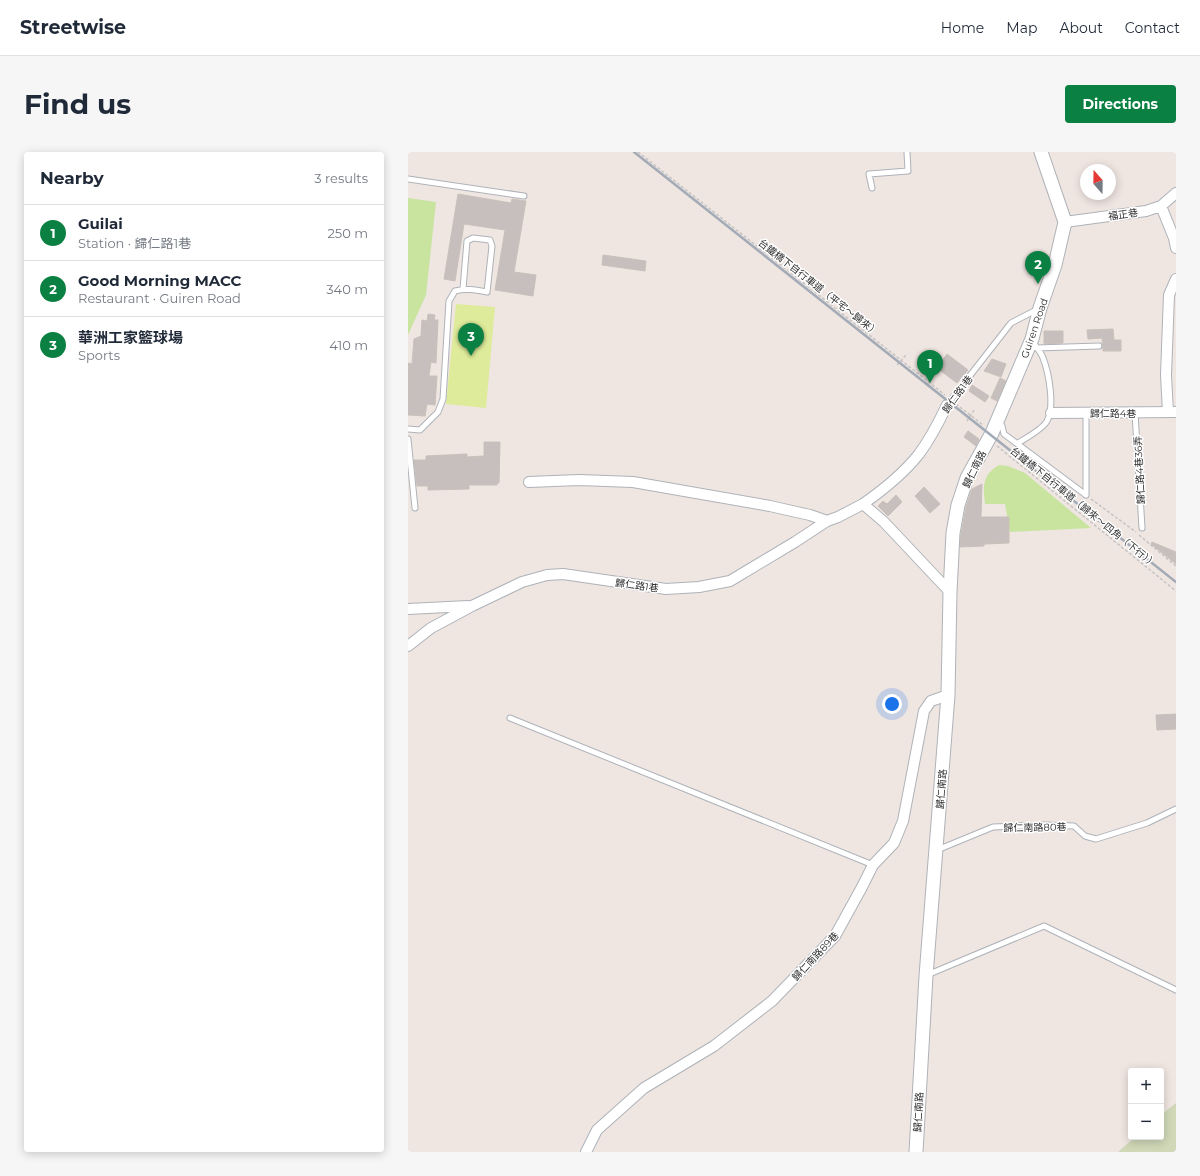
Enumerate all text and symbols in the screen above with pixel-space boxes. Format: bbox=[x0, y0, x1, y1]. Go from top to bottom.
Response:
text: Streetwise bbox=[20, 16, 126, 39]
text: Home bbox=[941, 19, 984, 37]
text: Map bbox=[1006, 19, 1037, 37]
text: About bbox=[1059, 19, 1103, 37]
text: Contact bbox=[1125, 19, 1180, 37]
button: Directions bbox=[1065, 85, 1176, 123]
text: Find us bbox=[24, 87, 131, 121]
north arrow bbox=[1080, 164, 1116, 200]
text: Nearby bbox=[40, 168, 104, 188]
text: 3 results bbox=[314, 170, 368, 186]
street label: 福正巷 bbox=[1107, 206, 1139, 223]
text: Guilai bbox=[78, 214, 123, 233]
text: 1 bbox=[50, 225, 56, 241]
text: 250 m bbox=[327, 225, 368, 241]
text: Station · 歸仁路1巷 bbox=[78, 235, 191, 251]
street label: 台鐵橋下自行車道（平宅～歸來） bbox=[756, 236, 882, 339]
pin: 2 bbox=[1025, 251, 1051, 284]
text: Good Morning MACC bbox=[78, 271, 241, 290]
text: 2 bbox=[49, 281, 57, 297]
text: 340 m bbox=[326, 281, 368, 297]
text: Restaurant · Guiren Road bbox=[78, 290, 241, 306]
street label: Guiren Road bbox=[1018, 296, 1051, 360]
pin: 3 bbox=[458, 323, 484, 356]
text: 華洲工家籃球場 bbox=[78, 328, 183, 347]
text: 3 bbox=[49, 337, 57, 353]
text: 410 m bbox=[329, 337, 368, 353]
text: Sports bbox=[78, 347, 120, 363]
pin: 1 bbox=[917, 350, 943, 383]
street label: 歸仁路1巷 bbox=[939, 373, 975, 416]
street label: 歸仁路4巷 bbox=[1090, 407, 1136, 420]
street label: 歸仁路4巷36弄 bbox=[1131, 436, 1148, 504]
street label: 台鐵橋下自行車道（歸來～四角（下行）） bbox=[1008, 444, 1160, 571]
street label: 歸仁南路 bbox=[960, 448, 989, 490]
street label: 歸仁路1巷 bbox=[614, 576, 659, 595]
your location bbox=[882, 694, 902, 714]
street label: 歸仁南路 bbox=[934, 769, 949, 809]
street label: 歸仁南路80巷 bbox=[1003, 820, 1067, 835]
street label: 歸仁南路89巷 bbox=[789, 929, 841, 984]
map controls bbox=[1128, 1068, 1164, 1140]
button: + bbox=[1128, 1068, 1164, 1104]
street label: 歸仁南路 bbox=[911, 1092, 926, 1132]
button: − bbox=[1128, 1104, 1164, 1140]

